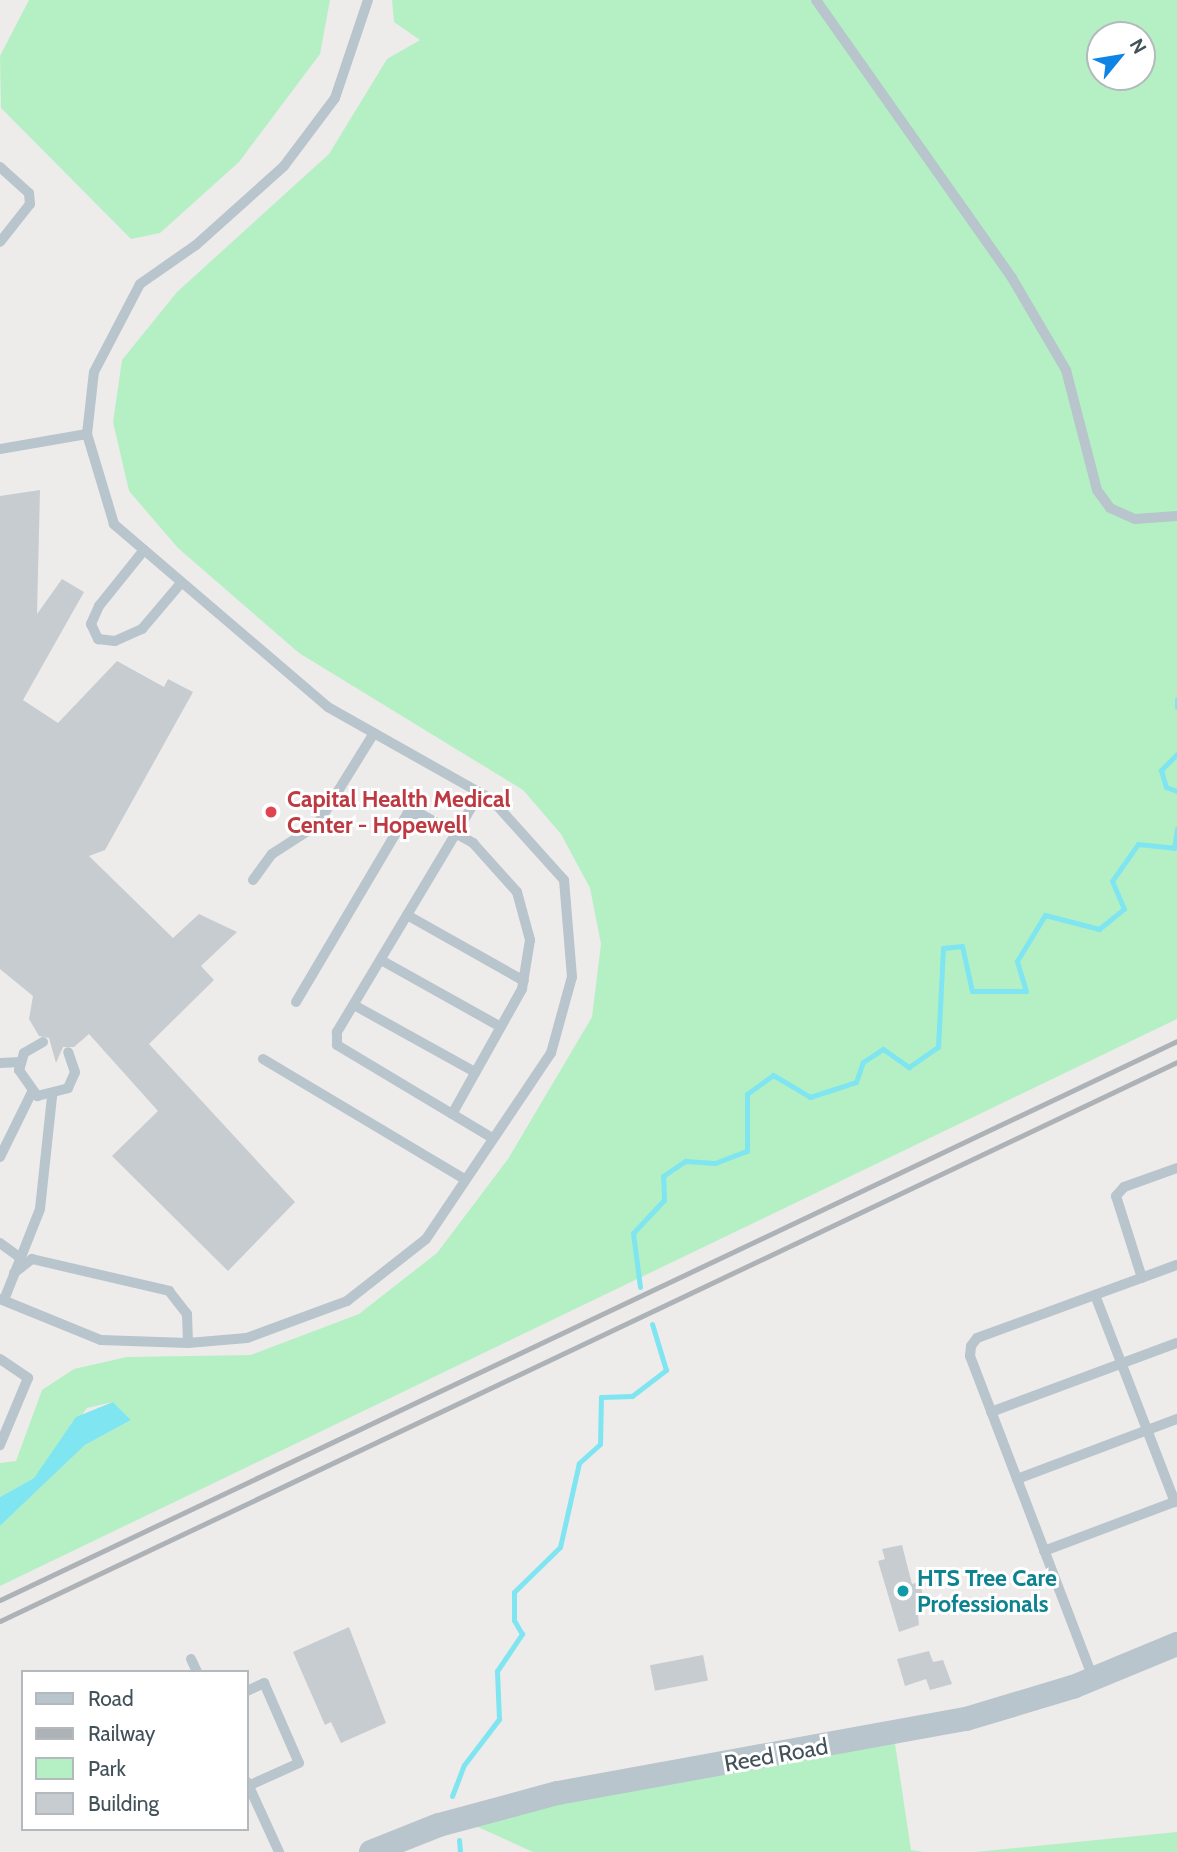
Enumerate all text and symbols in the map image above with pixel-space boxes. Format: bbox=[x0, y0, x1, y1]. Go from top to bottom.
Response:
north arrow bbox=[1086, 21, 1156, 91]
text: N bbox=[1125, 35, 1151, 58]
place label: Capital Health Medical Center - Hopewell bbox=[287, 785, 511, 839]
marker: Capital Health Medical Center - Hopewell bbox=[261, 802, 281, 822]
place label: HTS Tree Care Professionals bbox=[917, 1564, 1057, 1618]
marker: HTS Tree Care Professionals bbox=[895, 1583, 911, 1599]
legend bbox=[21, 1670, 248, 1831]
text: Road bbox=[88, 1686, 134, 1711]
text: Railway bbox=[88, 1721, 155, 1746]
street label: Reed Road bbox=[722, 1732, 830, 1778]
text: Park bbox=[88, 1756, 126, 1781]
text: Building bbox=[88, 1791, 159, 1816]

